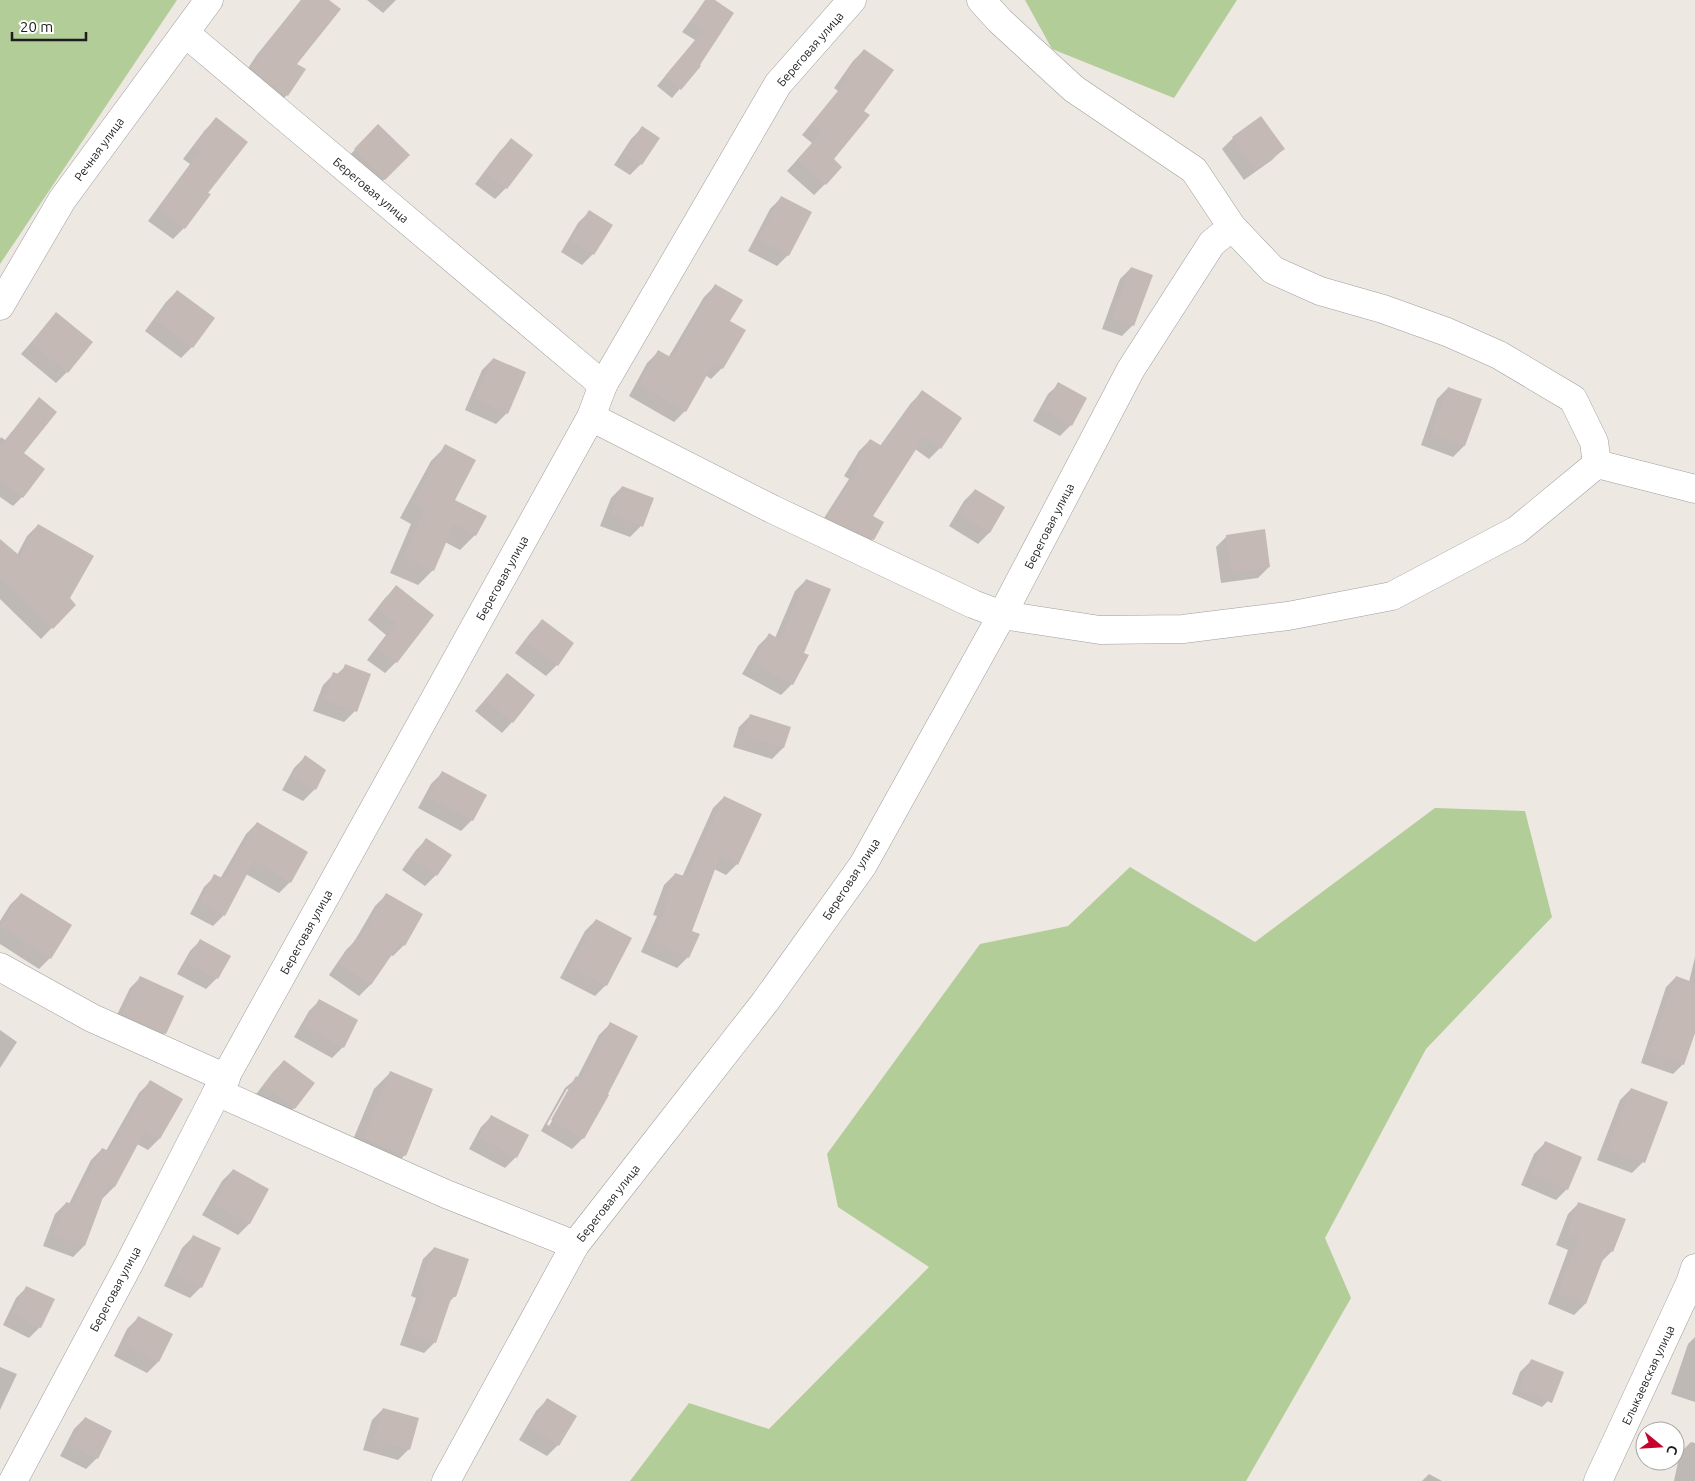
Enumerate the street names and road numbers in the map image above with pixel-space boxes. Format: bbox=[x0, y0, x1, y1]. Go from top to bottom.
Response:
street label: Береговая улица bbox=[774, 9, 846, 89]
street label: Речная улица bbox=[72, 115, 126, 183]
street label: Береговая улица bbox=[331, 155, 411, 225]
street label: Береговая улица bbox=[1022, 481, 1076, 571]
street label: Береговая улица bbox=[473, 534, 531, 622]
street label: Береговая улица bbox=[820, 836, 882, 922]
street label: Береговая улица bbox=[277, 888, 335, 976]
street label: Береговая улица bbox=[574, 1162, 642, 1244]
street label: Береговая улица bbox=[87, 1244, 143, 1334]
street label: Елыкаевская улица bbox=[1619, 1323, 1677, 1427]

